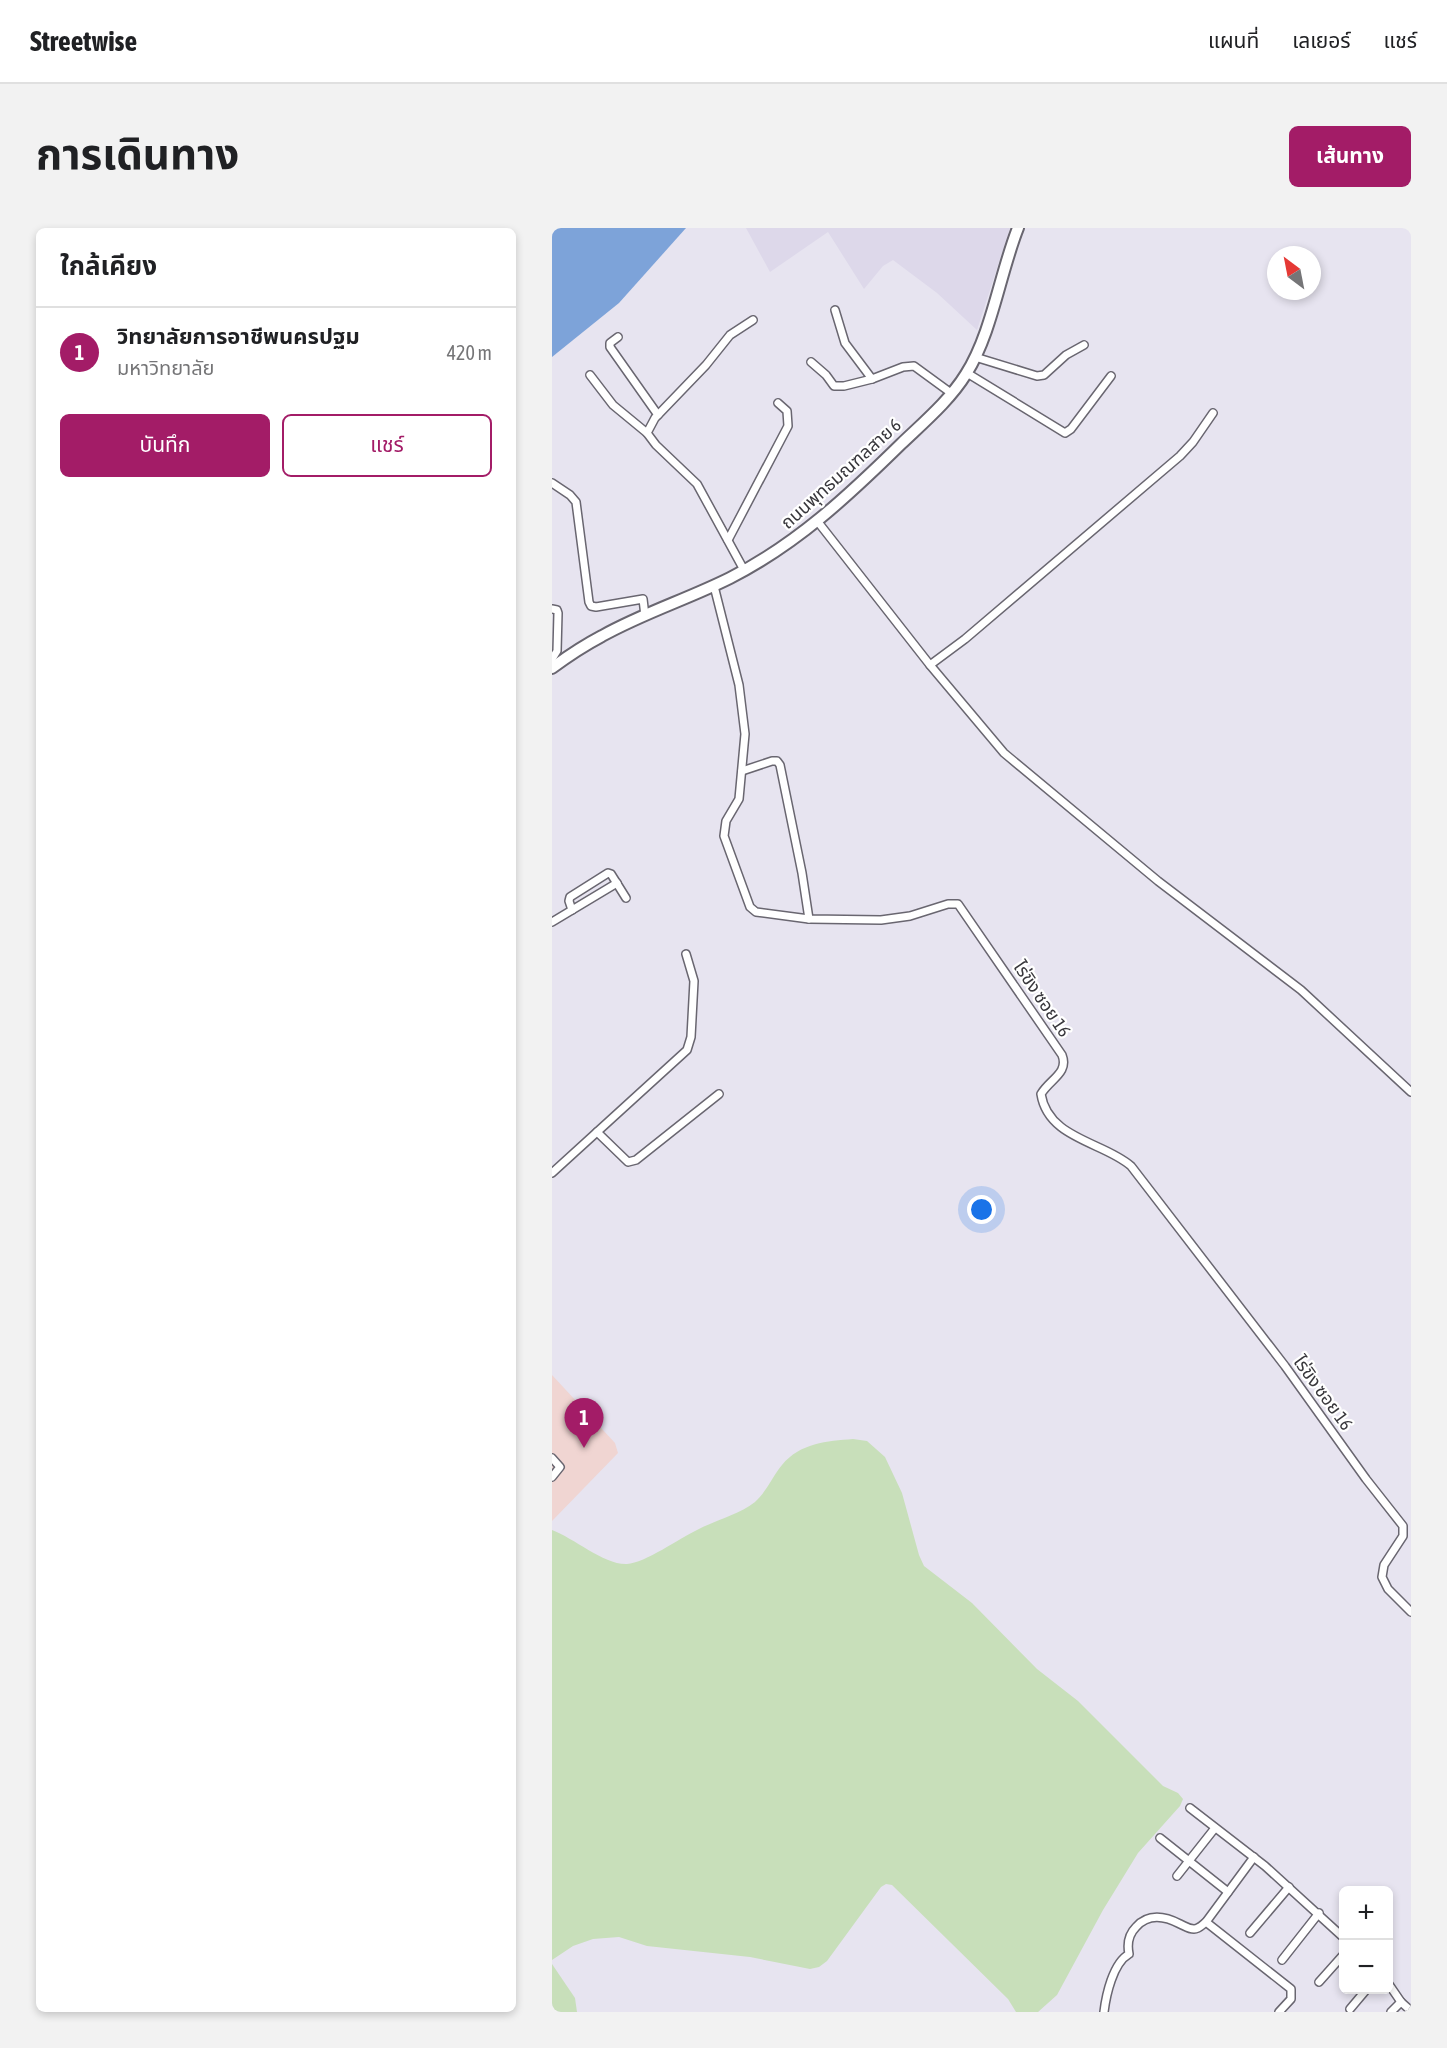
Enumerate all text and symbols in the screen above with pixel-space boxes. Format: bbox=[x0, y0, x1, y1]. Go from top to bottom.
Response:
text: Streetwise bbox=[30, 25, 137, 57]
text: แผนที่ bbox=[1208, 28, 1259, 52]
text: เลเยอร์ bbox=[1292, 28, 1351, 52]
text: แชร์ bbox=[1384, 28, 1417, 52]
button: เส้นทาง bbox=[1289, 126, 1411, 187]
text: การเดินทาง bbox=[36, 130, 239, 178]
north arrow bbox=[1267, 246, 1321, 300]
text: ใกล้เคียง bbox=[60, 251, 157, 281]
text: วิทยาลัยการอาชีพนครปฐม bbox=[117, 323, 360, 349]
text: 1 bbox=[75, 341, 84, 364]
text: 420 m bbox=[447, 341, 492, 364]
text: มหาวิทยาลัย bbox=[117, 356, 214, 379]
button: บันทึก bbox=[60, 414, 270, 477]
button: แชร์ bbox=[282, 414, 492, 477]
street label: ถนนพุทธมณฑลสาย 6 bbox=[776, 414, 906, 534]
street label: ไร่ขิง ซอย 16 bbox=[1009, 956, 1075, 1040]
your location bbox=[967, 1195, 996, 1224]
street label: ไร่ขิง ซอย 16 bbox=[1289, 1351, 1357, 1434]
pin: 1 bbox=[564, 1398, 603, 1448]
map controls bbox=[1339, 1886, 1393, 1994]
button: + bbox=[1339, 1886, 1393, 1940]
button: − bbox=[1339, 1940, 1393, 1994]

